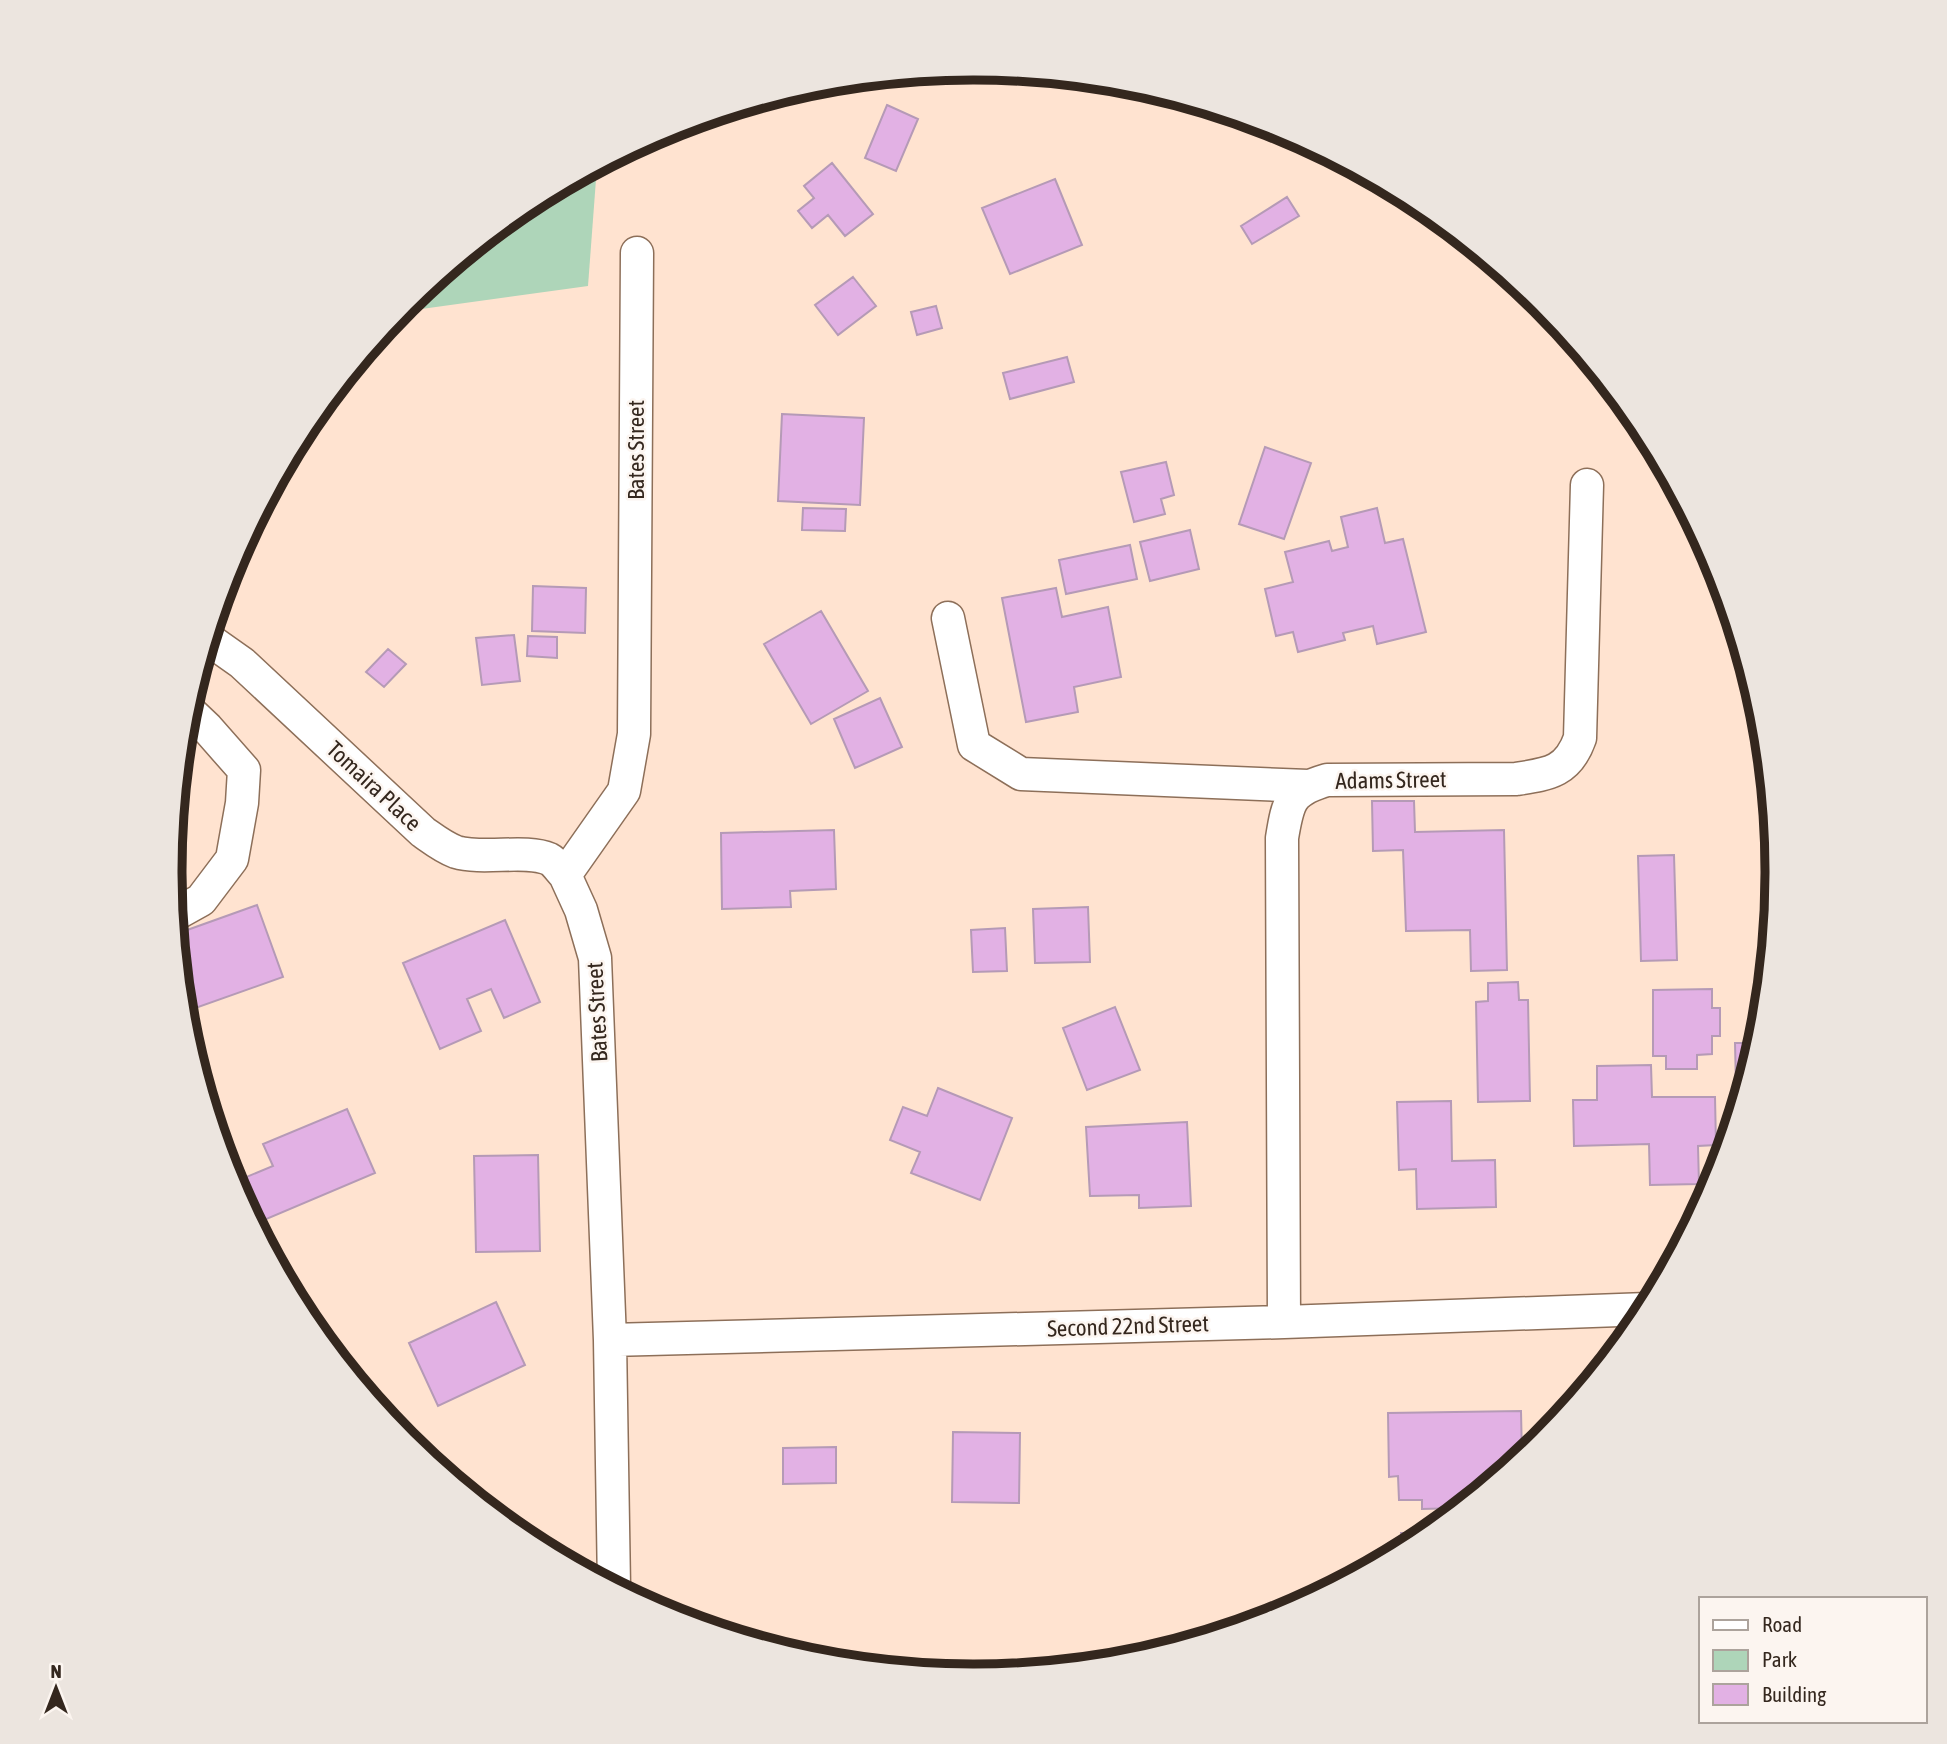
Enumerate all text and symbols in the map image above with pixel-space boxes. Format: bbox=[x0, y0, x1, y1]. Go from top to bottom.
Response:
street label: Bates Street bbox=[623, 400, 649, 500]
street label: Tomaira Place bbox=[322, 736, 426, 836]
street label: Adams Street bbox=[1335, 766, 1447, 794]
street label: Bates Street bbox=[581, 961, 613, 1063]
street label: Second 22nd Street bbox=[1047, 1310, 1209, 1342]
legend bbox=[1699, 1597, 1926, 1723]
text: Road bbox=[1762, 1612, 1802, 1636]
text: Park bbox=[1762, 1647, 1797, 1671]
north arrow bbox=[21, 1653, 91, 1723]
text: N bbox=[50, 1660, 62, 1682]
text: Building bbox=[1762, 1682, 1826, 1706]

